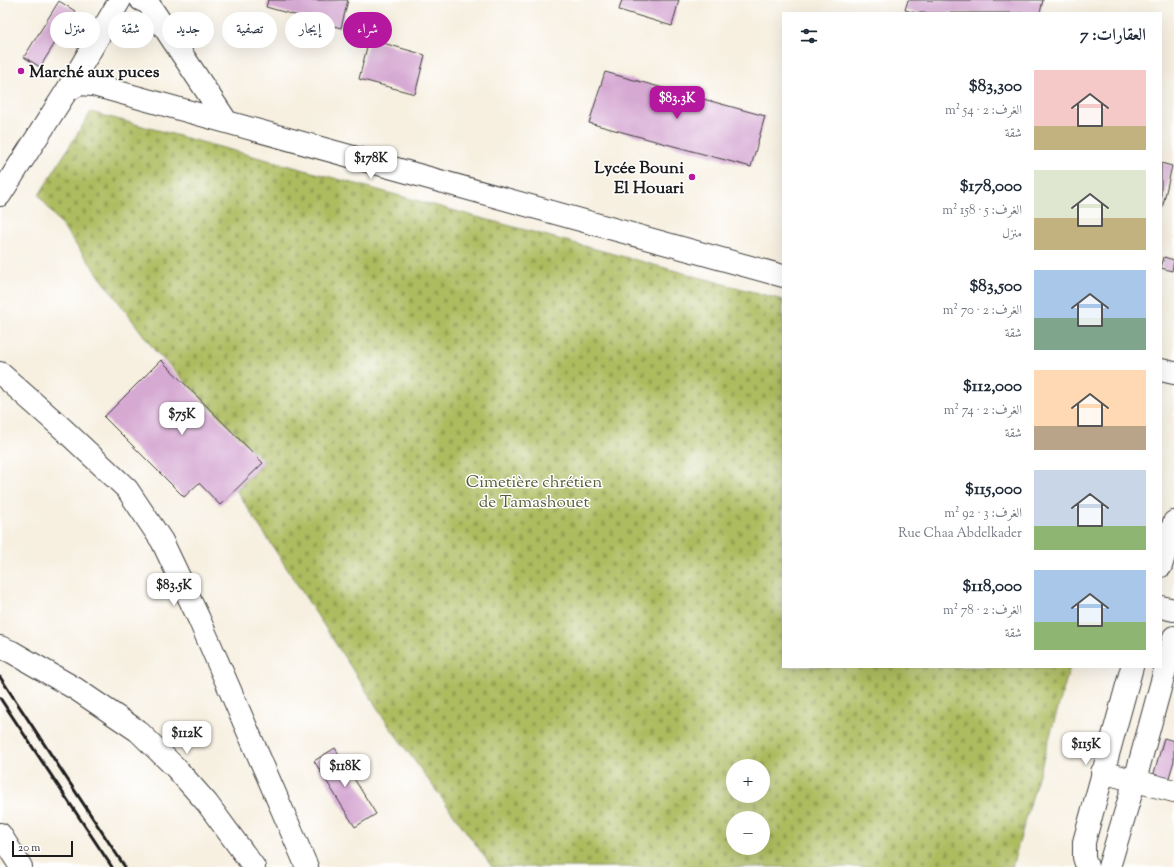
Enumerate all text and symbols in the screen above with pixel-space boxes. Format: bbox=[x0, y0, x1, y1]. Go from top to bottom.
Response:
chip: منزل bbox=[50, 12, 100, 48]
chip: شقة bbox=[108, 12, 154, 48]
chip: جديد bbox=[162, 12, 214, 48]
chip: تصفية bbox=[222, 12, 277, 48]
chip: إيجار bbox=[285, 12, 335, 48]
chip: شراء bbox=[343, 12, 392, 48]
text: العقارات: 7 bbox=[1080, 24, 1146, 48]
icon: filters bbox=[798, 25, 820, 47]
place label: Marché aux puces bbox=[29, 61, 160, 85]
marker: Marché aux puces bbox=[16, 66, 26, 76]
text: $83,300 bbox=[969, 75, 1022, 99]
pin: $83.3K bbox=[644, 86, 710, 120]
icon: home bbox=[1066, 86, 1114, 134]
text: $83.3K bbox=[659, 90, 695, 108]
text: الغرف: 2 · 54 m² bbox=[945, 102, 1022, 120]
text: شقة bbox=[1005, 125, 1022, 143]
pin: $178K bbox=[343, 146, 399, 180]
text: $178K bbox=[354, 150, 388, 168]
place label: Lycée Bouni El Houari bbox=[594, 157, 684, 201]
marker: Lycée Bouni El Houari bbox=[687, 172, 697, 182]
text: $178,000 bbox=[960, 175, 1022, 199]
icon: home bbox=[1066, 186, 1114, 234]
text: الغرف: 5 · 158 m² bbox=[942, 202, 1022, 220]
text: منزل bbox=[1002, 225, 1022, 243]
text: $83,500 bbox=[969, 275, 1022, 299]
icon: home bbox=[1066, 286, 1114, 334]
text: الغرف: 2 · 70 m² bbox=[943, 302, 1022, 320]
text: شقة bbox=[1005, 325, 1022, 343]
text: $112,000 bbox=[963, 375, 1022, 399]
icon: home bbox=[1066, 386, 1114, 434]
pin: $75K bbox=[158, 402, 206, 436]
text: الغرف: 2 · 74 m² bbox=[944, 402, 1022, 420]
text: $75K bbox=[168, 406, 196, 424]
text: شقة bbox=[1005, 425, 1022, 443]
park label: Cimetière chrétien de Tamashouet bbox=[466, 471, 602, 515]
text: $115,000 bbox=[965, 478, 1022, 502]
icon: home bbox=[1066, 486, 1114, 534]
text: الغرف: 3 · 92 m² bbox=[944, 505, 1022, 523]
text: Rue Chaa Abdelkader bbox=[898, 525, 1022, 543]
pin: $83.5K bbox=[141, 573, 207, 607]
text: $118,000 bbox=[962, 575, 1022, 599]
text: $83.5K bbox=[156, 577, 192, 595]
icon: home bbox=[1066, 586, 1114, 634]
text: الغرف: 2 · 78 m² bbox=[943, 602, 1022, 620]
text: شقة bbox=[1005, 625, 1022, 643]
pin: $112K bbox=[159, 721, 215, 755]
text: $112K bbox=[171, 725, 203, 743]
pin: $115K bbox=[1058, 732, 1114, 766]
text: $115K bbox=[1071, 736, 1101, 754]
pin: $118K bbox=[317, 754, 373, 788]
text: $118K bbox=[329, 758, 361, 776]
map controls bbox=[726, 759, 770, 855]
button: + bbox=[726, 759, 770, 803]
button: − bbox=[726, 811, 770, 855]
scale bar bbox=[12, 839, 73, 858]
text: 20 m bbox=[18, 840, 40, 856]

